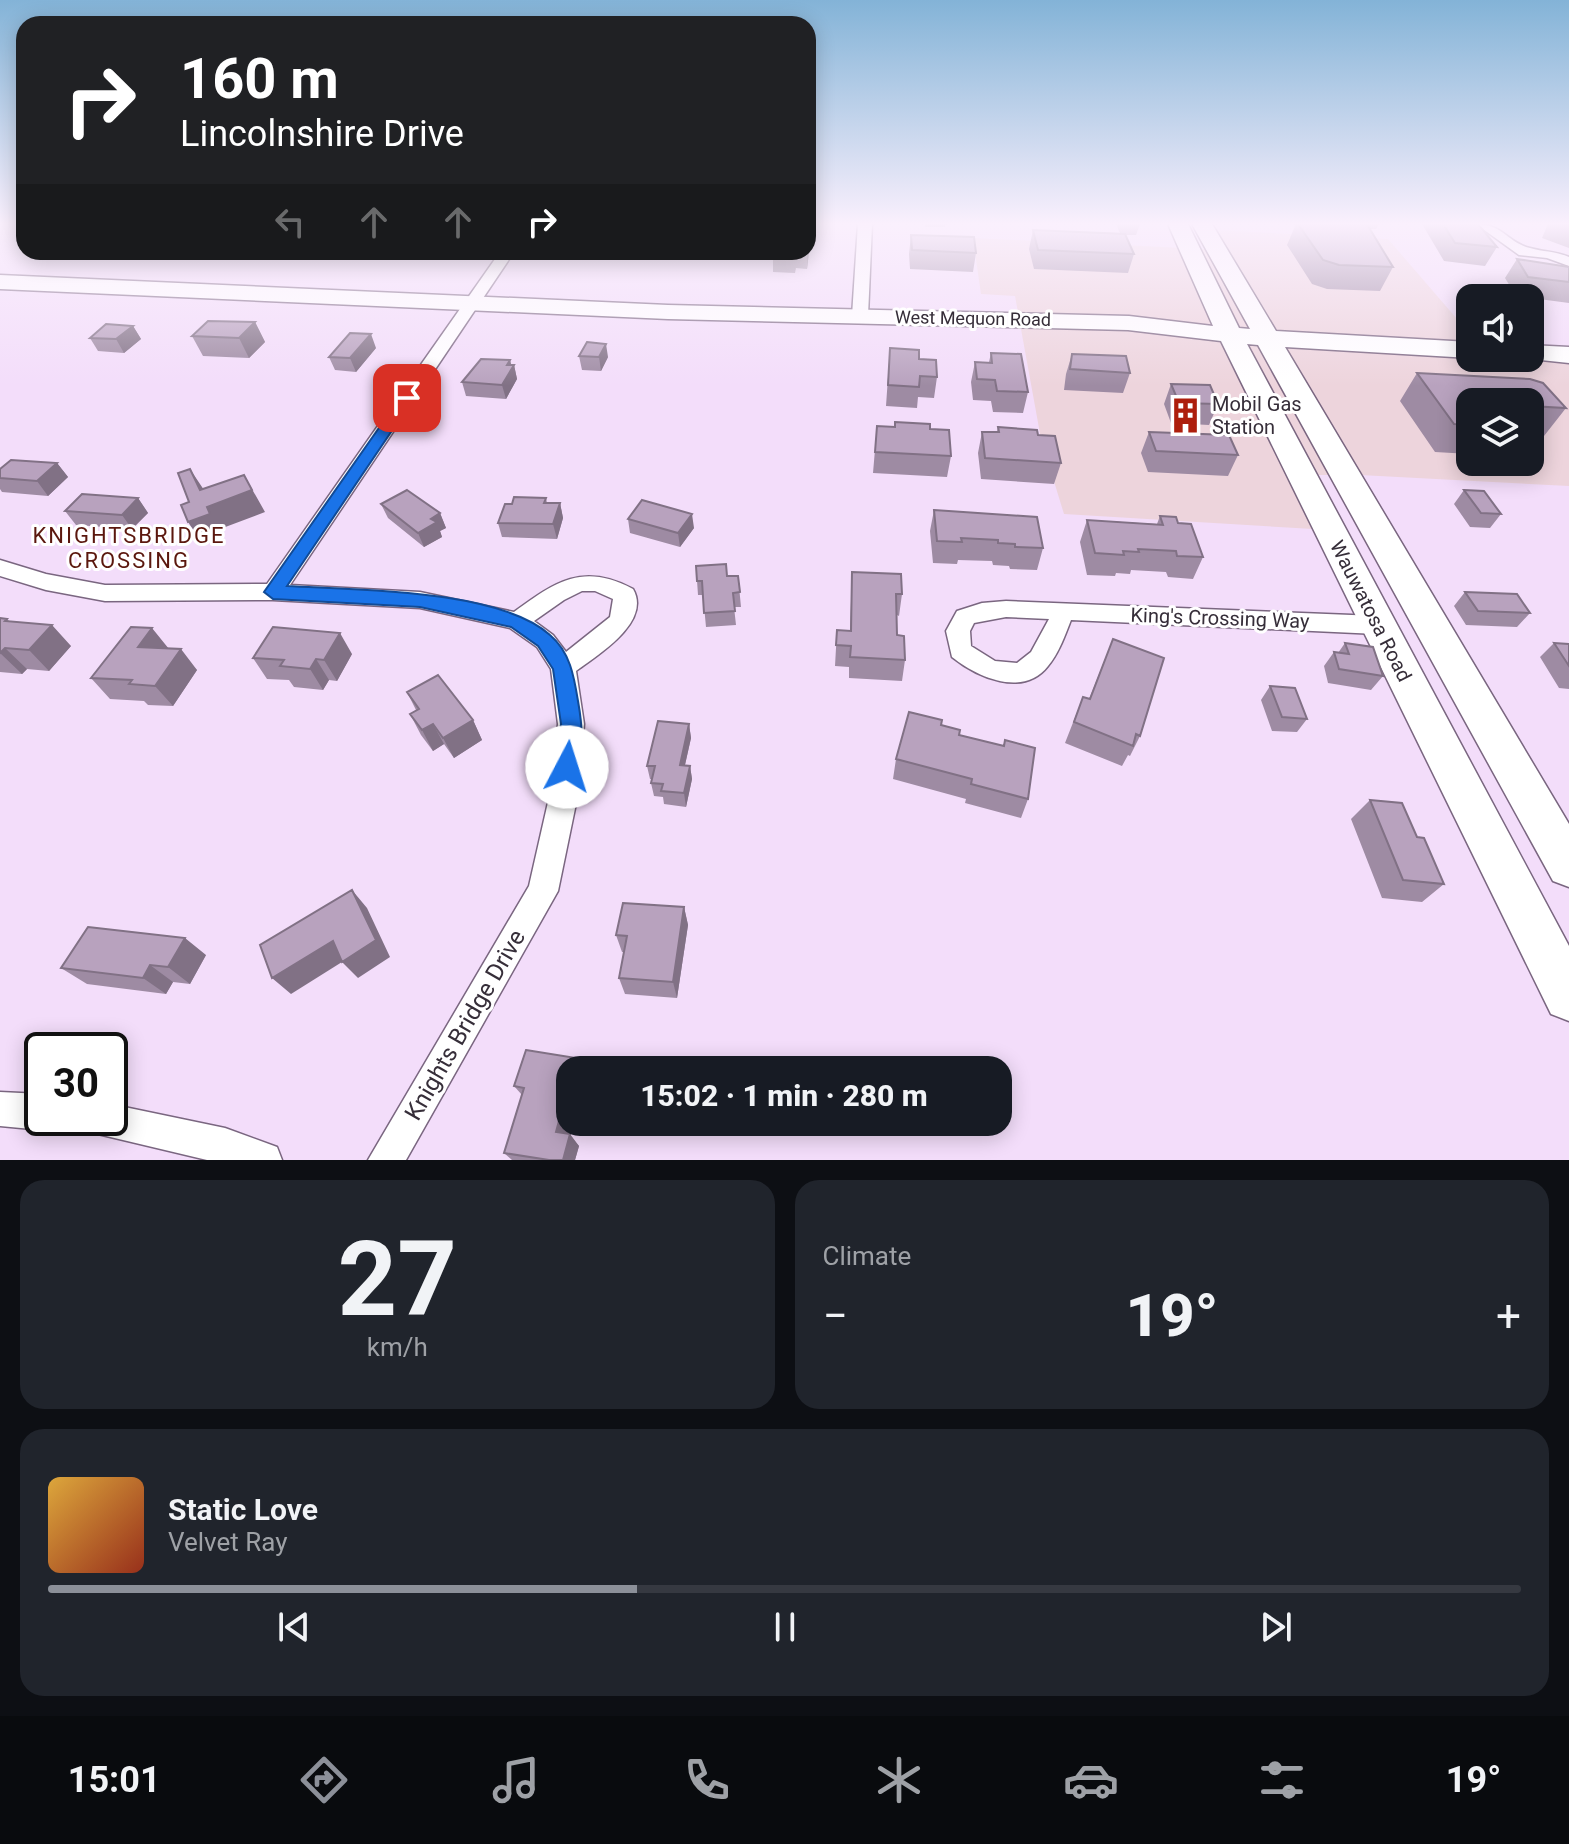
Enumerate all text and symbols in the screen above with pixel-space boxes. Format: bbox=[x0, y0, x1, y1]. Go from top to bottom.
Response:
text: 160 m bbox=[180, 46, 339, 112]
icon: right bbox=[48, 48, 152, 152]
text: Lincolnshire Drive bbox=[180, 113, 464, 155]
icon: left bbox=[268, 200, 312, 244]
icon: ahead bbox=[352, 200, 396, 244]
icon: ahead bbox=[436, 200, 480, 244]
icon: right bbox=[520, 200, 564, 244]
map controls bbox=[1456, 284, 1544, 476]
button: sound bbox=[1456, 284, 1544, 372]
street label: West Mequon Road bbox=[895, 306, 1051, 330]
pin bbox=[373, 364, 441, 432]
icon: arrive bbox=[385, 376, 429, 420]
button: layers bbox=[1456, 388, 1544, 476]
place label: Mobil Gas Station bbox=[1212, 392, 1302, 439]
building icon: Mobil Gas Station bbox=[1167, 396, 1205, 434]
district label: KNIGHTSBRIDGE CROSSING bbox=[32, 523, 226, 573]
street label: Wauwatosa Road bbox=[1325, 536, 1417, 686]
street label: King's Crossing Way bbox=[1130, 603, 1310, 633]
position arrow bbox=[525, 725, 609, 809]
street label: Knights Bridge Drive bbox=[399, 925, 531, 1125]
speed limit sign: 30 bbox=[24, 1032, 128, 1136]
text: 15:02 · 1 min · 280 m bbox=[640, 1078, 928, 1113]
text: 27 bbox=[338, 1219, 457, 1340]
text: Climate bbox=[823, 1241, 911, 1271]
text: 19° bbox=[1125, 1280, 1218, 1351]
text: − bbox=[823, 1290, 848, 1342]
text: + bbox=[1496, 1290, 1521, 1342]
text: km/h bbox=[367, 1332, 428, 1362]
text: Static Love bbox=[168, 1492, 318, 1527]
text: Velvet Ray bbox=[168, 1527, 288, 1557]
icon: previous bbox=[272, 1605, 316, 1649]
icon: pause bbox=[763, 1605, 807, 1649]
icon: next bbox=[1254, 1605, 1298, 1649]
icon: directions bbox=[296, 1752, 352, 1808]
icon: music bbox=[488, 1752, 544, 1808]
icon: phone bbox=[679, 1752, 735, 1808]
icon: climate bbox=[871, 1752, 927, 1808]
icon: car bbox=[1063, 1752, 1119, 1808]
icon: filters bbox=[1254, 1752, 1310, 1808]
text: 15:01 bbox=[68, 1759, 161, 1801]
text: 19° bbox=[1446, 1759, 1501, 1801]

